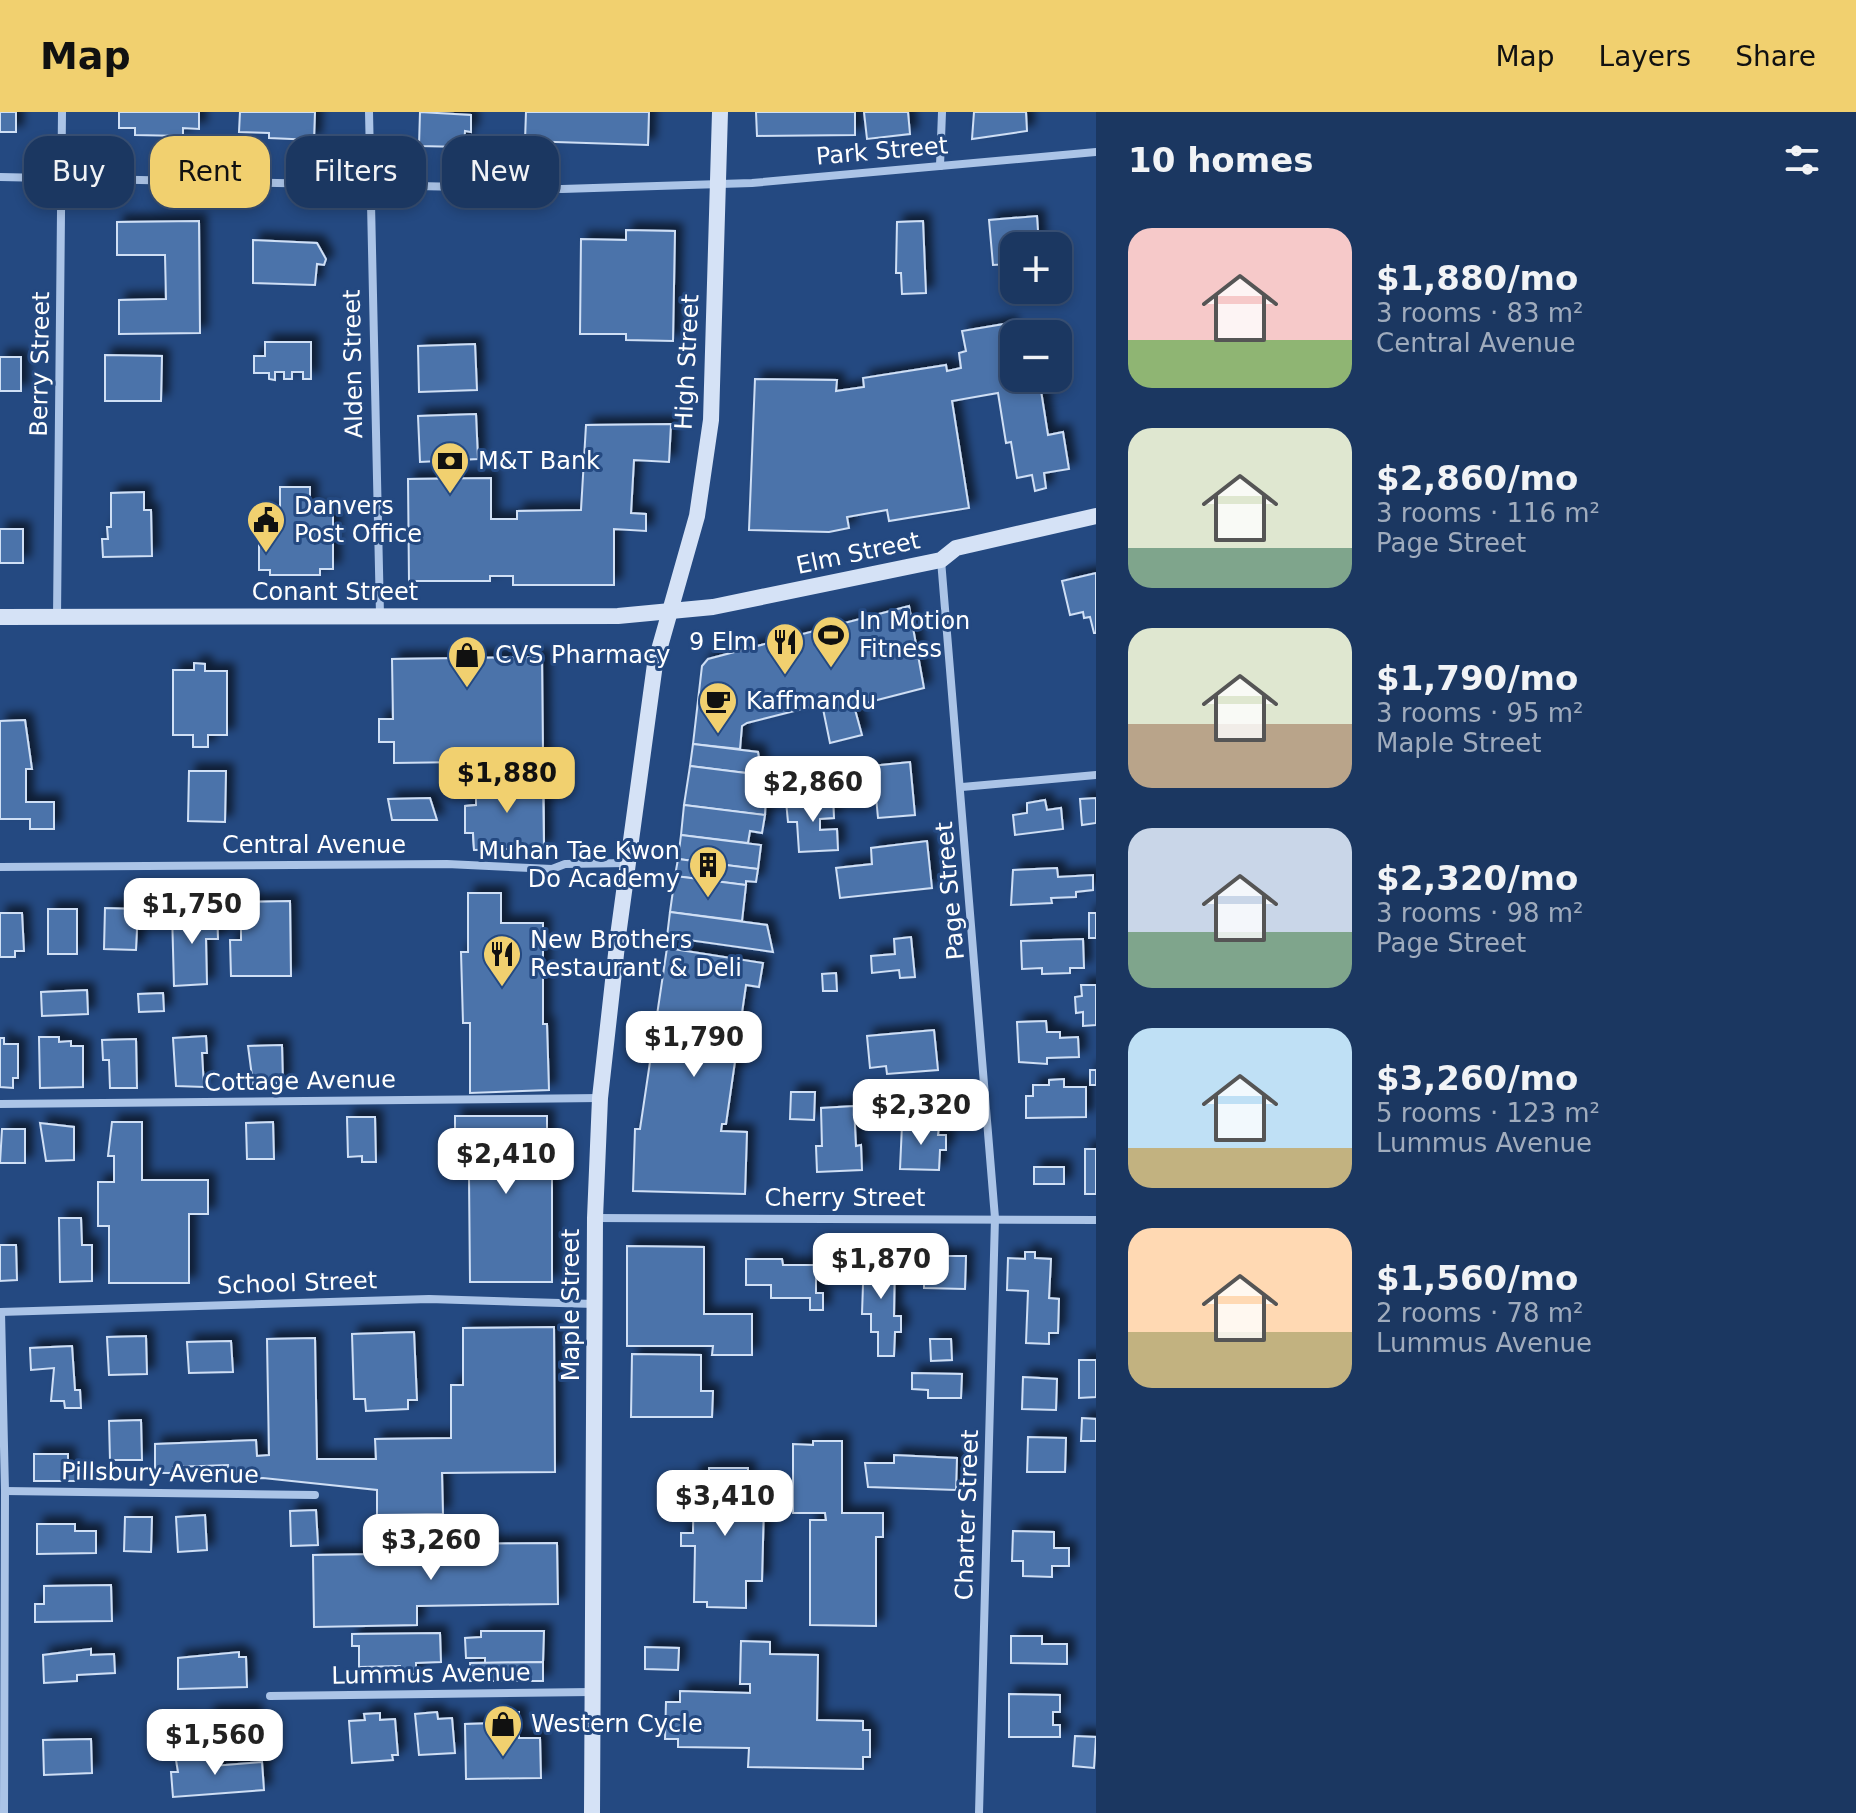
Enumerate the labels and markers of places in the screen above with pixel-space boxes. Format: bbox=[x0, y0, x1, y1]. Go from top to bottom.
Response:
bank icon: M&T Bank bbox=[429, 440, 471, 495]
place label: M&T Bank bbox=[478, 447, 600, 475]
place label: Danvers Post Office bbox=[294, 492, 422, 548]
public building icon: Danvers Post Office bbox=[245, 499, 287, 554]
place label: In Motion Fitness bbox=[859, 607, 970, 663]
sports icon: In Motion Fitness bbox=[810, 614, 852, 669]
restaurant icon: 9 Elm bbox=[764, 621, 806, 676]
place label: 9 Elm bbox=[689, 628, 757, 656]
shop icon: CVS Pharmacy bbox=[446, 634, 488, 689]
place label: CVS Pharmacy bbox=[495, 641, 670, 669]
cafe icon: Kaffmandu bbox=[697, 680, 739, 735]
place label: Kaffmandu bbox=[746, 687, 876, 715]
pin: $1,880 bbox=[442, 747, 572, 815]
pin: $2,860 bbox=[748, 756, 878, 824]
place label: Muhan Tae Kwon Do Academy bbox=[478, 837, 680, 893]
building icon: Muhan Tae Kwon Do Academy bbox=[687, 844, 729, 899]
pin: $1,750 bbox=[127, 878, 257, 946]
place label: New Brothers Restaurant & Deli bbox=[530, 926, 742, 982]
restaurant icon: New Brothers Restaurant & Deli bbox=[481, 933, 523, 988]
pin: $1,790 bbox=[629, 1011, 759, 1079]
pin: $2,320 bbox=[856, 1079, 986, 1147]
pin: $2,410 bbox=[441, 1128, 571, 1196]
pin: $1,870 bbox=[816, 1233, 946, 1301]
pin: $3,410 bbox=[660, 1470, 790, 1538]
pin: $3,260 bbox=[366, 1514, 496, 1582]
shop icon: Western Cycle bbox=[482, 1703, 524, 1758]
pin: $1,560 bbox=[150, 1709, 280, 1777]
place label: Western Cycle bbox=[531, 1710, 703, 1738]

